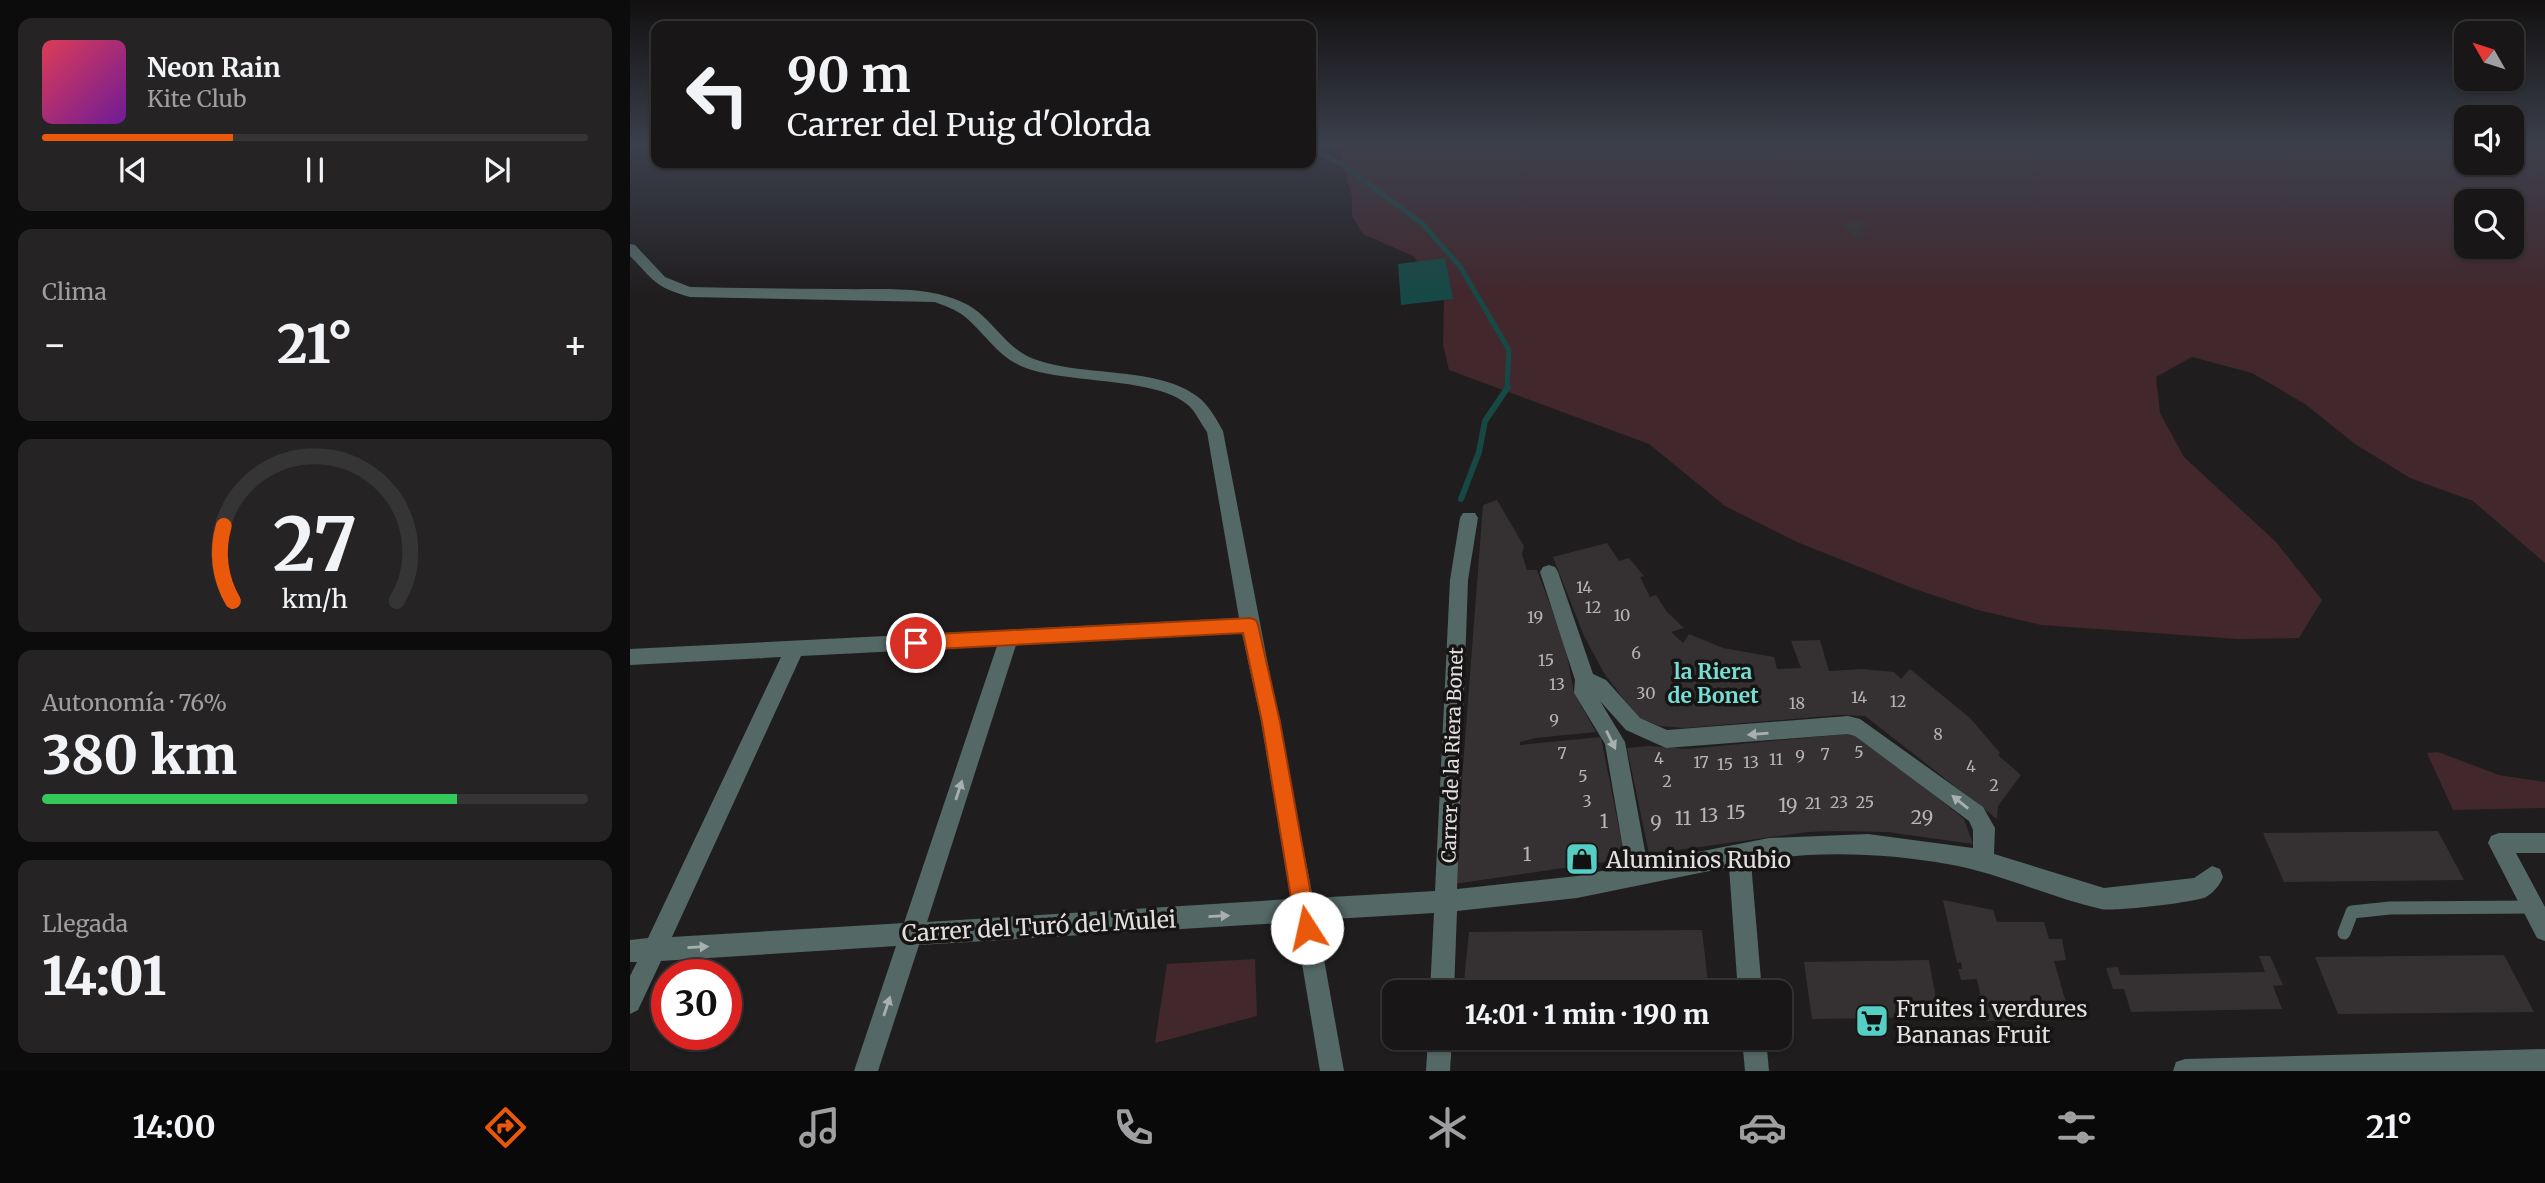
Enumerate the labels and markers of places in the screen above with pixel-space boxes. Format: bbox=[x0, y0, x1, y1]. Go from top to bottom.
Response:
pin bbox=[886, 613, 946, 673]
shop icon: Aluminios Rubio bbox=[1563, 840, 1601, 878]
place label: Aluminios Rubio bbox=[1605, 845, 1791, 874]
place label: Fruites i verdures Bananas Fruit bbox=[1896, 994, 2088, 1049]
supermarket icon: Fruites i verdures Bananas Fruit bbox=[1853, 1002, 1891, 1040]

